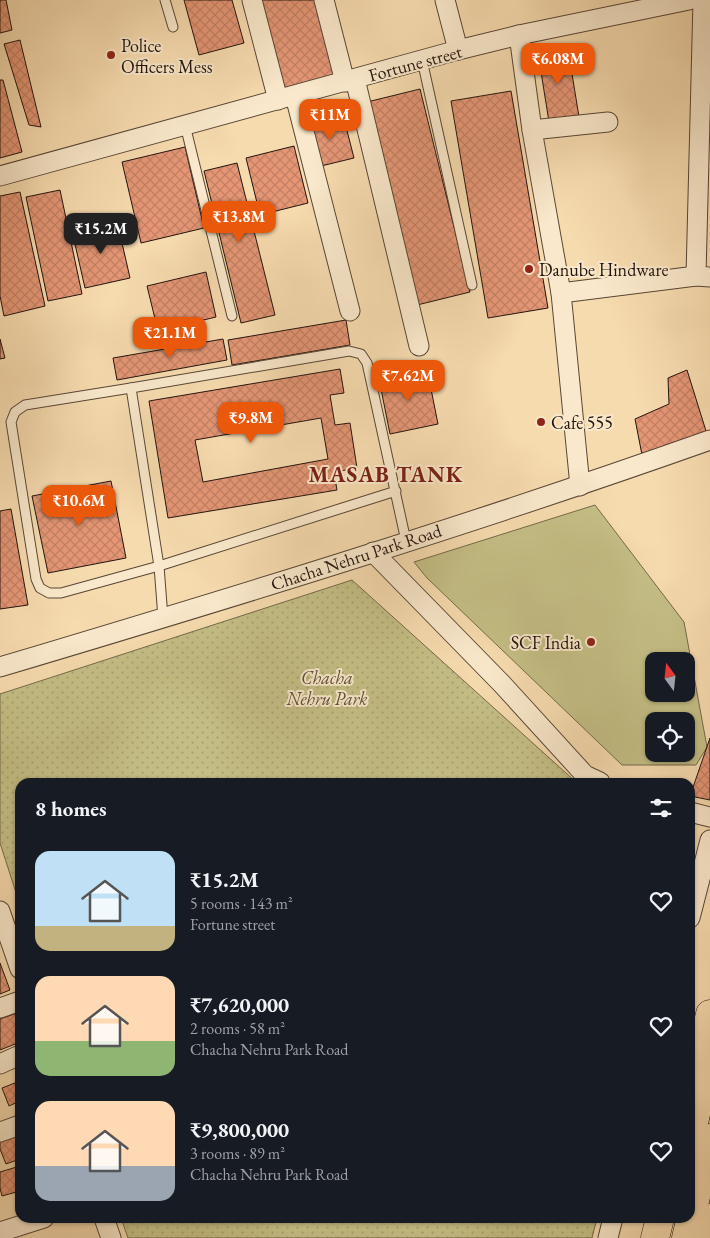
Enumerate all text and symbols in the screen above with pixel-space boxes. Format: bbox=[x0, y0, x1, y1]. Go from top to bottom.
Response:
place label: Police Officers Mess bbox=[121, 34, 213, 78]
street label: Fortune street bbox=[366, 39, 465, 87]
pin: ₹6.08M bbox=[517, 42, 599, 85]
text: ₹6.08M bbox=[532, 48, 584, 69]
marker: Police Officers Mess bbox=[105, 49, 117, 61]
pin: ₹11M bbox=[300, 98, 360, 141]
text: ₹11M bbox=[310, 104, 350, 125]
pin: ₹13.8M bbox=[198, 200, 280, 243]
text: ₹13.8M bbox=[213, 206, 265, 227]
pin: ₹15.2M bbox=[60, 212, 142, 255]
text: ₹15.2M bbox=[75, 218, 127, 239]
place label: Danube Hindware bbox=[539, 258, 669, 281]
marker: Danube Hindware bbox=[523, 263, 535, 275]
pin: ₹21.1M bbox=[129, 316, 211, 359]
text: ₹21.1M bbox=[144, 322, 196, 343]
pin: ₹7.62M bbox=[367, 360, 449, 402]
text: ₹7.62M bbox=[382, 365, 434, 386]
pin: ₹9.8M bbox=[216, 402, 286, 444]
text: ₹9.8M bbox=[229, 407, 273, 428]
place label: Cafe 555 bbox=[551, 411, 613, 434]
marker: Cafe 555 bbox=[535, 416, 547, 428]
district label: MASAB TANK bbox=[308, 460, 464, 489]
pin: ₹10.6M bbox=[38, 484, 120, 527]
text: ₹10.6M bbox=[53, 490, 105, 511]
street label: Chacha Nehru Park Road bbox=[268, 518, 445, 595]
place label: SCF India bbox=[511, 631, 582, 654]
marker: SCF India bbox=[585, 636, 597, 648]
north arrow bbox=[645, 652, 695, 702]
map controls bbox=[645, 652, 695, 762]
park label: Chacha Nehru Park bbox=[286, 666, 367, 710]
button: locate bbox=[645, 712, 695, 762]
icon: filters bbox=[647, 794, 675, 822]
text: 8 homes bbox=[35, 795, 107, 822]
text: ₹15.2M bbox=[190, 866, 259, 893]
icon: home bbox=[75, 871, 135, 931]
icon: heart bbox=[647, 887, 675, 915]
text: 5 rooms · 143 m² bbox=[190, 893, 293, 914]
text: Fortune street bbox=[190, 914, 275, 935]
text: ₹7,620,000 bbox=[190, 991, 289, 1018]
icon: home bbox=[75, 996, 135, 1056]
icon: heart bbox=[647, 1012, 675, 1040]
text: 2 rooms · 58 m² bbox=[190, 1018, 285, 1039]
text: Chacha Nehru Park Road bbox=[190, 1039, 348, 1060]
text: ₹9,800,000 bbox=[190, 1116, 289, 1143]
icon: home bbox=[75, 1121, 135, 1181]
icon: heart bbox=[647, 1137, 675, 1165]
text: 3 rooms · 89 m² bbox=[190, 1143, 285, 1164]
text: Chacha Nehru Park Road bbox=[190, 1164, 348, 1185]

